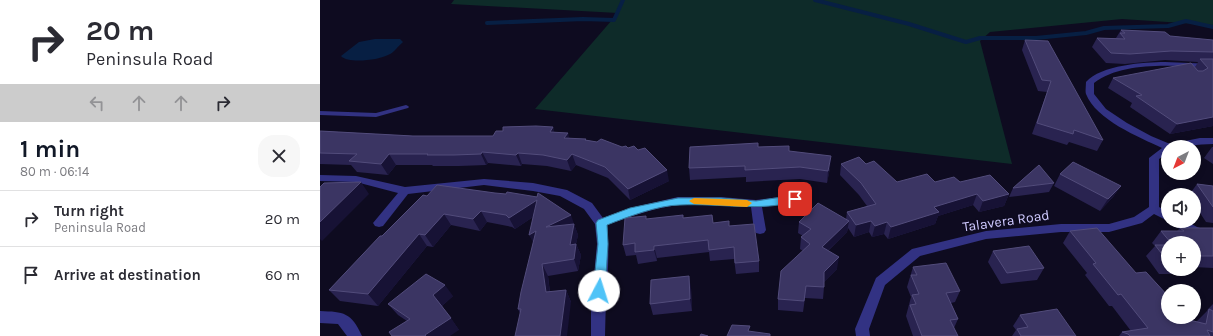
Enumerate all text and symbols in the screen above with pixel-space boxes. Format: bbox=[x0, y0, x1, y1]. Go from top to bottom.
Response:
text: 20 m bbox=[86, 14, 154, 47]
icon: right bbox=[20, 16, 72, 68]
text: Peninsula Road bbox=[86, 48, 213, 70]
icon: left bbox=[86, 92, 108, 114]
icon: ahead bbox=[128, 92, 150, 114]
icon: ahead bbox=[170, 92, 192, 114]
icon: right bbox=[212, 92, 234, 114]
text: 1 min bbox=[20, 135, 80, 163]
button: close bbox=[258, 135, 300, 177]
north arrow bbox=[1161, 140, 1201, 180]
map controls bbox=[1161, 140, 1201, 324]
text: 80 m · 06:14 bbox=[20, 164, 89, 179]
pin bbox=[778, 182, 812, 216]
icon: arrive bbox=[784, 188, 806, 210]
button: sound bbox=[1161, 188, 1201, 228]
text: Turn right bbox=[54, 202, 124, 220]
street label: Talavera Road bbox=[961, 206, 1051, 236]
icon: right bbox=[20, 208, 42, 230]
text: 20 m bbox=[265, 210, 300, 228]
text: Peninsula Road bbox=[54, 220, 146, 235]
button: + bbox=[1161, 236, 1201, 276]
icon: arrive bbox=[20, 264, 42, 286]
text: Arrive at destination bbox=[54, 266, 201, 284]
text: 60 m bbox=[265, 266, 300, 284]
position arrow bbox=[578, 270, 620, 312]
button: − bbox=[1161, 284, 1201, 324]

